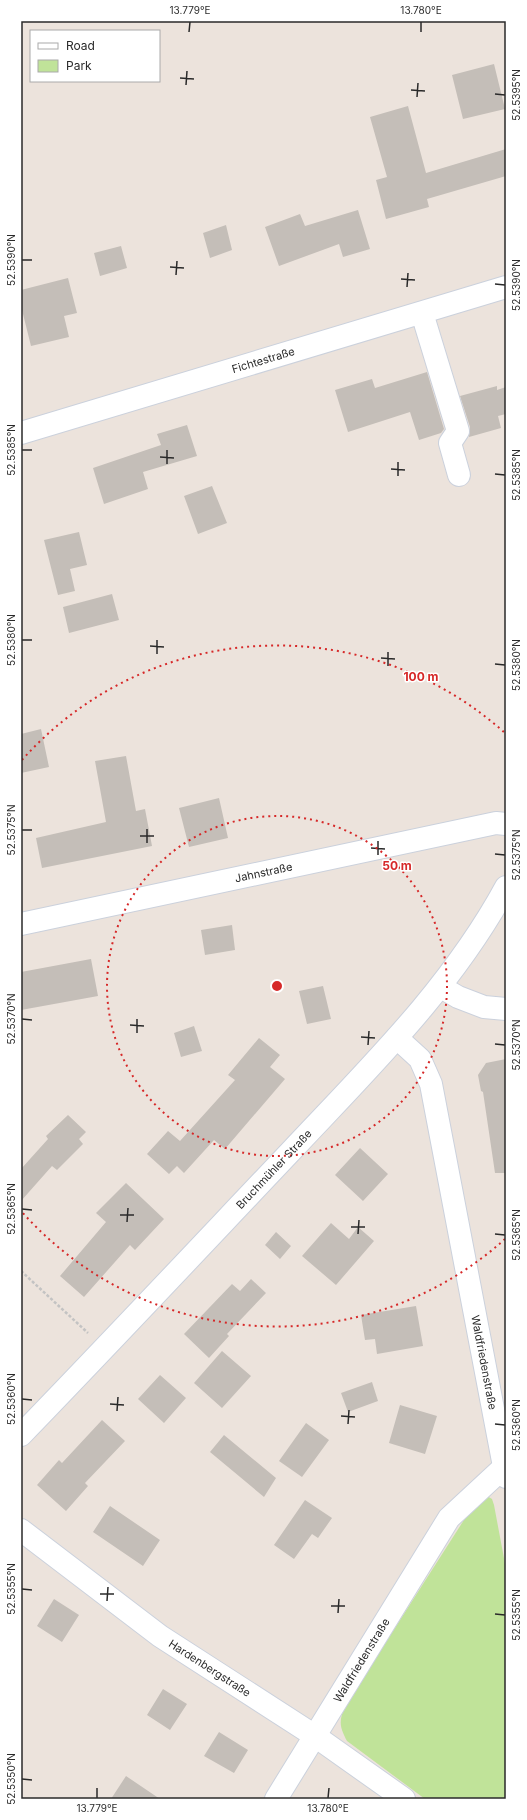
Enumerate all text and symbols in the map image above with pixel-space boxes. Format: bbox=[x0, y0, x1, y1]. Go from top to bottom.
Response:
text: 13.779°E bbox=[170, 4, 210, 16]
text: 13.780°E bbox=[400, 4, 442, 16]
legend bbox=[30, 30, 160, 82]
text: Road bbox=[66, 38, 95, 53]
text: Park bbox=[66, 58, 92, 73]
text: 52.5395°N bbox=[510, 69, 522, 121]
text: 52.5390°N bbox=[5, 234, 17, 286]
text: 52.5390°N bbox=[510, 259, 522, 311]
street label: Fichtestraße bbox=[230, 344, 296, 376]
text: 52.5385°N bbox=[5, 424, 17, 476]
text: 52.5385°N bbox=[510, 449, 522, 501]
text: 52.5380°N bbox=[5, 614, 17, 666]
text: 52.5380°N bbox=[510, 639, 522, 691]
text: 100 m bbox=[403, 669, 439, 684]
text: 52.5375°N bbox=[5, 805, 17, 855]
text: 52.5375°N bbox=[510, 830, 522, 880]
text: 50 m bbox=[382, 858, 412, 873]
street label: Jahnstraße bbox=[234, 859, 294, 885]
centre of rings bbox=[270, 979, 284, 993]
text: 52.5370°N bbox=[5, 993, 17, 1045]
text: 52.5370°N bbox=[510, 1019, 522, 1071]
street label: Bruchmühler Straße bbox=[233, 1127, 315, 1212]
text: 52.5365°N bbox=[5, 1183, 17, 1235]
text: 52.5365°N bbox=[510, 1209, 522, 1261]
street label: Waldfriedenstraße bbox=[468, 1314, 500, 1411]
text: 52.5360°N bbox=[5, 1373, 17, 1425]
text: 52.5360°N bbox=[510, 1399, 522, 1451]
text: 52.5355°N bbox=[5, 1563, 17, 1615]
text: 52.5355°N bbox=[510, 1589, 522, 1641]
street label: Waldfriedenstraße bbox=[330, 1616, 393, 1705]
street label: Hardenbergstraße bbox=[166, 1636, 253, 1700]
text: 52.5350°N bbox=[5, 1753, 17, 1805]
text: 13.779°E bbox=[77, 1802, 117, 1814]
text: 13.780°E bbox=[307, 1802, 349, 1814]

